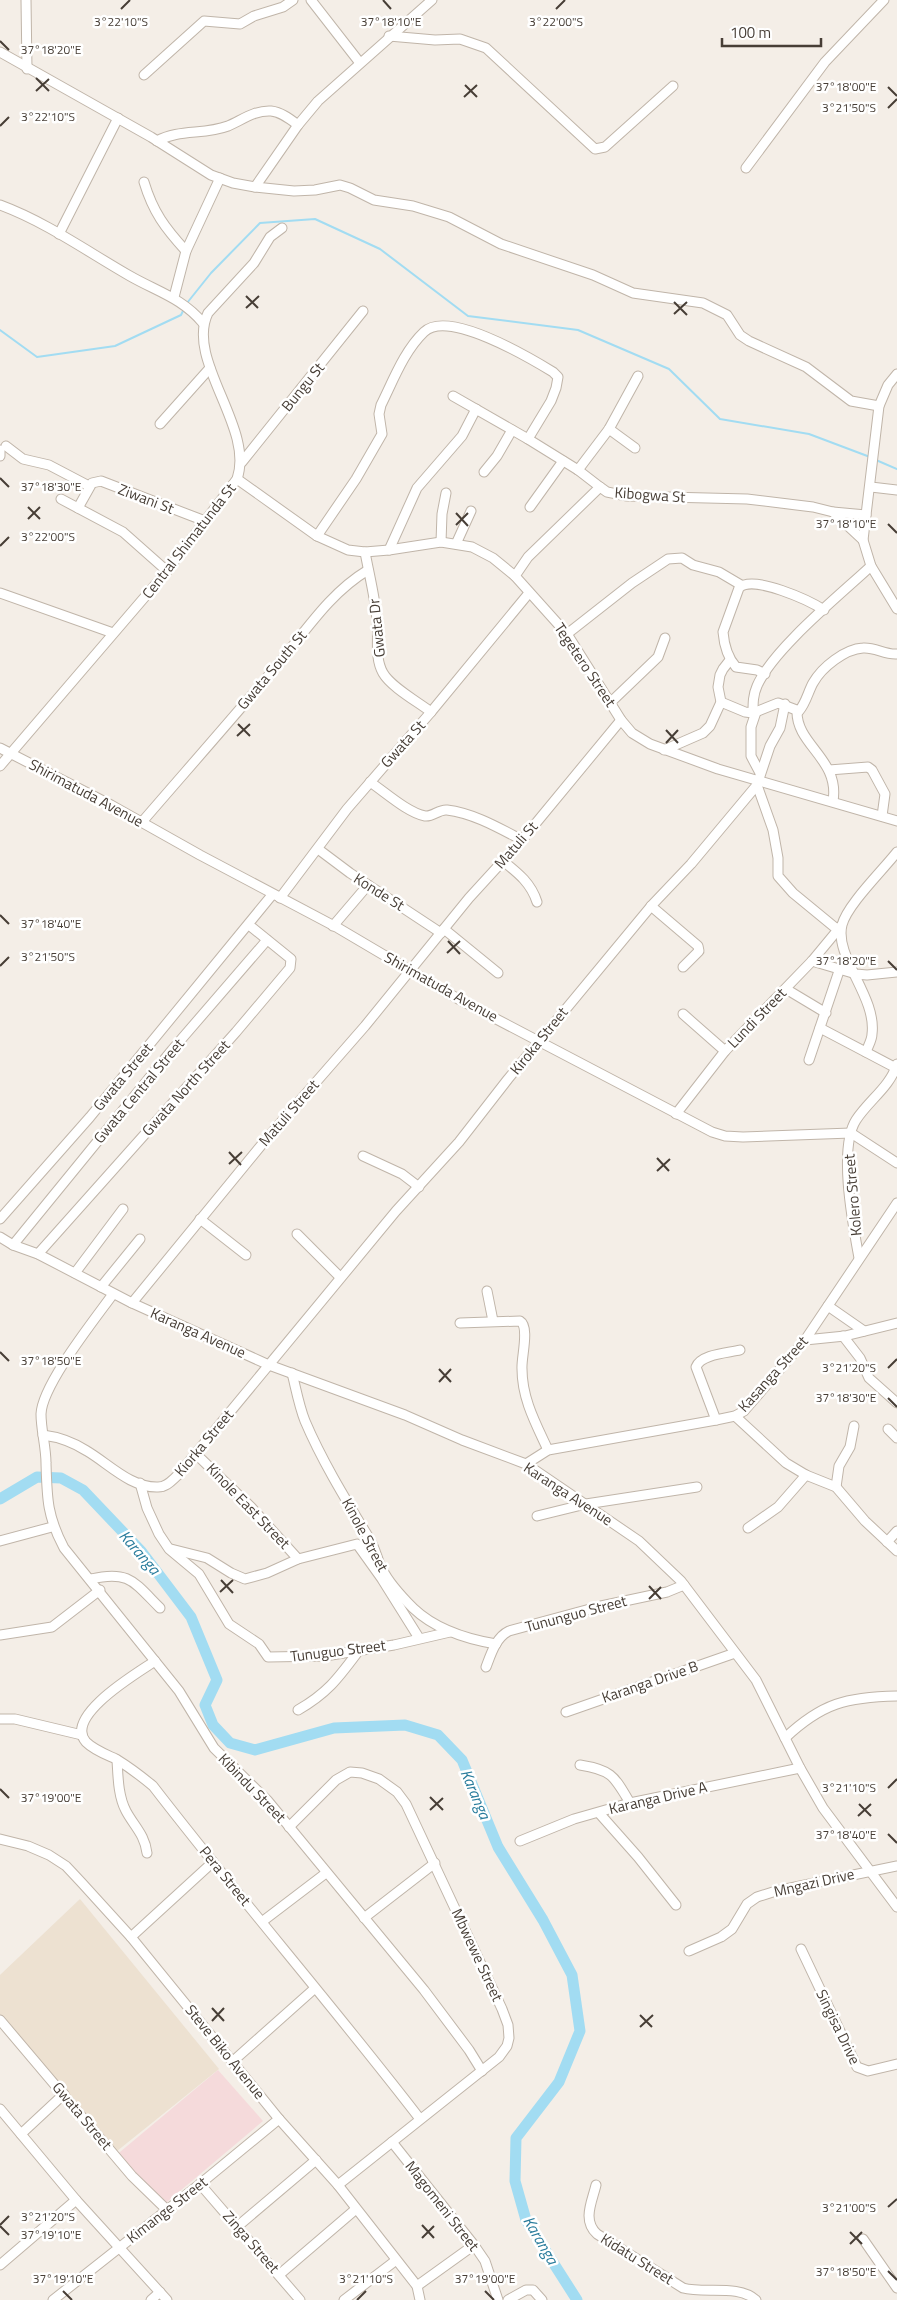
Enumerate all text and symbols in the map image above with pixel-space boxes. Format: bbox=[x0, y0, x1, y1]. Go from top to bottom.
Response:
text: 3°22'10"S bbox=[94, 12, 148, 31]
text: 37°18'10"E bbox=[361, 12, 422, 31]
text: 3°22'00"S bbox=[529, 12, 583, 31]
scale bar bbox=[722, 15, 821, 47]
text: 100 m bbox=[730, 21, 771, 44]
text: 37°18'20"E bbox=[21, 40, 82, 59]
text: 37°18'00"E bbox=[816, 77, 877, 96]
text: 3°21'50"S bbox=[822, 98, 876, 117]
text: 3°22'10"S bbox=[21, 107, 75, 126]
street label: Bungu St bbox=[276, 357, 330, 416]
text: 37°18'30"E bbox=[21, 477, 82, 496]
street label: Ziwani St bbox=[115, 477, 178, 520]
street label: Central Shimatunda St bbox=[136, 477, 242, 603]
street label: Kibogwa St bbox=[614, 481, 687, 508]
text: 37°18'10"E bbox=[816, 514, 877, 533]
text: 3°22'00"S bbox=[21, 527, 75, 546]
street label: Gwata Dr bbox=[362, 598, 391, 659]
street label: Tegetero Street bbox=[549, 618, 623, 712]
street label: Gwata South St bbox=[231, 624, 312, 715]
street label: Gwata St bbox=[375, 714, 431, 773]
street label: Shirimatuda Avenue bbox=[25, 753, 148, 833]
street label: Matuli St bbox=[488, 815, 543, 874]
street label: Konde St bbox=[349, 867, 410, 917]
text: 37°18'40"E bbox=[21, 914, 82, 933]
street label: Shirimatuda Avenue bbox=[380, 946, 502, 1027]
text: 3°21'50"S bbox=[21, 947, 75, 966]
text: 37°18'20"E bbox=[816, 951, 877, 970]
street label: Lundi Street bbox=[722, 982, 792, 1053]
street label: Kiroka Street bbox=[504, 1001, 574, 1080]
street label: Gwata Central Street bbox=[88, 1033, 190, 1148]
street label: Gwata North Street bbox=[136, 1034, 236, 1141]
street label: Gwata Street bbox=[87, 1037, 158, 1116]
street label: Matuli Street bbox=[253, 1074, 325, 1151]
street label: Kolero Street bbox=[837, 1152, 868, 1237]
street label: Karanga Avenue bbox=[147, 1301, 250, 1364]
street label: Kasanga Street bbox=[732, 1330, 814, 1417]
text: 37°18'50"E bbox=[21, 1351, 82, 1370]
text: 3°21'20"S bbox=[822, 1358, 876, 1377]
text: 37°18'30"E bbox=[816, 1388, 877, 1407]
street label: Kiorka Street bbox=[169, 1403, 239, 1481]
street label: Karanga Avenue bbox=[519, 1456, 617, 1531]
street label: Kinole East Street bbox=[201, 1457, 296, 1555]
street label: Kinole Street bbox=[336, 1494, 395, 1576]
water label: Karanga bbox=[114, 1524, 167, 1580]
street label: Tununguo Street bbox=[523, 1589, 630, 1638]
street label: Tunuguo Street bbox=[289, 1633, 388, 1668]
street label: Karanga Drive B bbox=[598, 1654, 701, 1709]
street label: Kibindu Street bbox=[213, 1748, 292, 1828]
water label: Karanga bbox=[455, 1765, 498, 1824]
street label: Karanga Drive A bbox=[606, 1775, 709, 1820]
text: 3°21'10"S bbox=[822, 1778, 876, 1797]
text: 37°19'00"E bbox=[21, 1788, 82, 1807]
text: 37°18'40"E bbox=[816, 1825, 877, 1844]
street label: Pera Street bbox=[194, 1841, 257, 1911]
street label: Mngazi Drive bbox=[771, 1862, 856, 1903]
street label: Mbwewe Street bbox=[446, 1905, 509, 2006]
street label: Singisa Drive bbox=[810, 1985, 867, 2068]
street label: Steve Biko Avenue bbox=[180, 1999, 271, 2104]
street label: Gwata Street bbox=[47, 2077, 118, 2155]
street label: Magomeni Street bbox=[400, 2156, 486, 2256]
street label: Kimange Street bbox=[121, 2170, 213, 2249]
text: 3°21'00"S bbox=[822, 2198, 876, 2217]
street label: Zinga Street bbox=[218, 2205, 286, 2279]
text: 3°21'20"S bbox=[21, 2207, 75, 2226]
water label: Karanga bbox=[518, 2211, 565, 2270]
text: 37°19'10"E bbox=[21, 2225, 82, 2244]
street label: Kidatu Street bbox=[596, 2227, 679, 2291]
text: 37°18'50"E bbox=[816, 2262, 877, 2281]
text: 37°19'10"E bbox=[33, 2269, 94, 2288]
text: 3°21'10"S bbox=[339, 2269, 393, 2288]
text: 37°19'00"E bbox=[455, 2269, 516, 2288]

